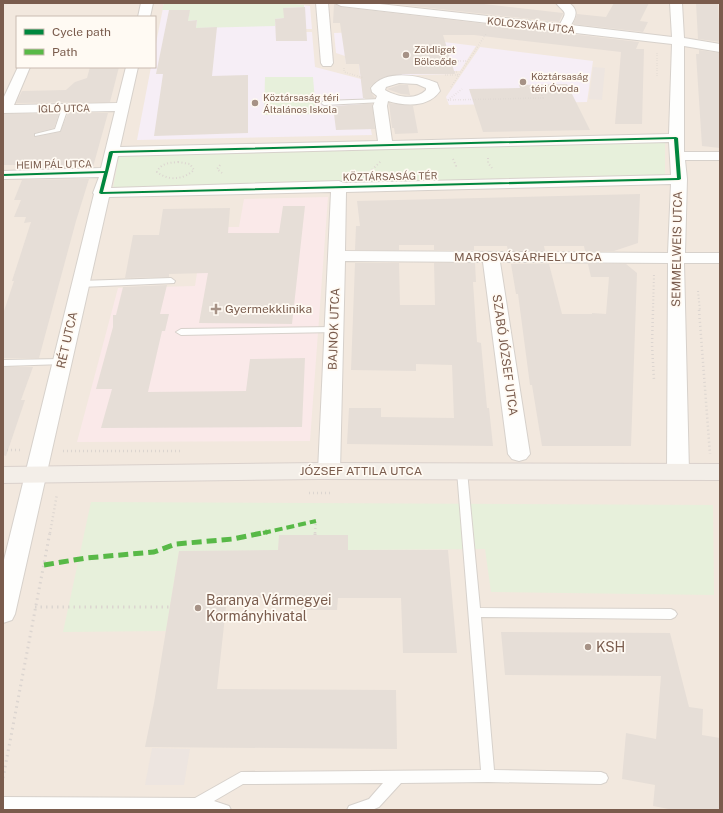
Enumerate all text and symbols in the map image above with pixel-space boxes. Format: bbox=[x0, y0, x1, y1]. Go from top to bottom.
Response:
street label: KOLOZSVÁR UTCA bbox=[487, 14, 575, 36]
legend bbox=[16, 16, 156, 68]
text: Cycle path bbox=[52, 25, 111, 39]
place label: Zöldliget Bölcsőde bbox=[414, 43, 457, 67]
text: Path bbox=[52, 45, 78, 59]
marker: Zöldliget Bölcsőde bbox=[401, 50, 411, 60]
place label: Köztársaság téri Óvoda bbox=[531, 70, 589, 94]
marker: Köztársaság téri Óvoda bbox=[518, 77, 528, 87]
place label: Köztársaság téri Általános Iskola bbox=[263, 91, 339, 115]
marker: Köztársaság téri Általános Iskola bbox=[250, 98, 260, 108]
street label: IGLÓ UTCA bbox=[38, 102, 90, 114]
street label: HEIM PÁL UTCA bbox=[16, 157, 92, 171]
street label: KÖZTÁRSASÁG TÉR bbox=[343, 169, 438, 183]
street label: SEMMELWEIS UTCA bbox=[669, 190, 685, 307]
street label: MAROSVÁSÁRHELY UTCA bbox=[454, 250, 602, 264]
street label: BAJNOK UTCA bbox=[326, 287, 342, 370]
street label: SZABÓ JÓZSEF UTCA bbox=[490, 293, 521, 417]
place label: Gyermekklinika bbox=[225, 302, 312, 316]
marker: Gyermekklinika bbox=[210, 303, 222, 315]
street label: RÉT UTCA bbox=[54, 310, 80, 370]
street label: JÓZSEF ATTILA UTCA bbox=[300, 464, 423, 478]
place label: Baranya Vármegyei Kormányhivatal bbox=[206, 592, 332, 624]
marker: Baranya Vármegyei Kormányhivatal bbox=[193, 603, 203, 613]
place label: KSH bbox=[596, 639, 625, 655]
marker: KSH bbox=[583, 642, 593, 652]

